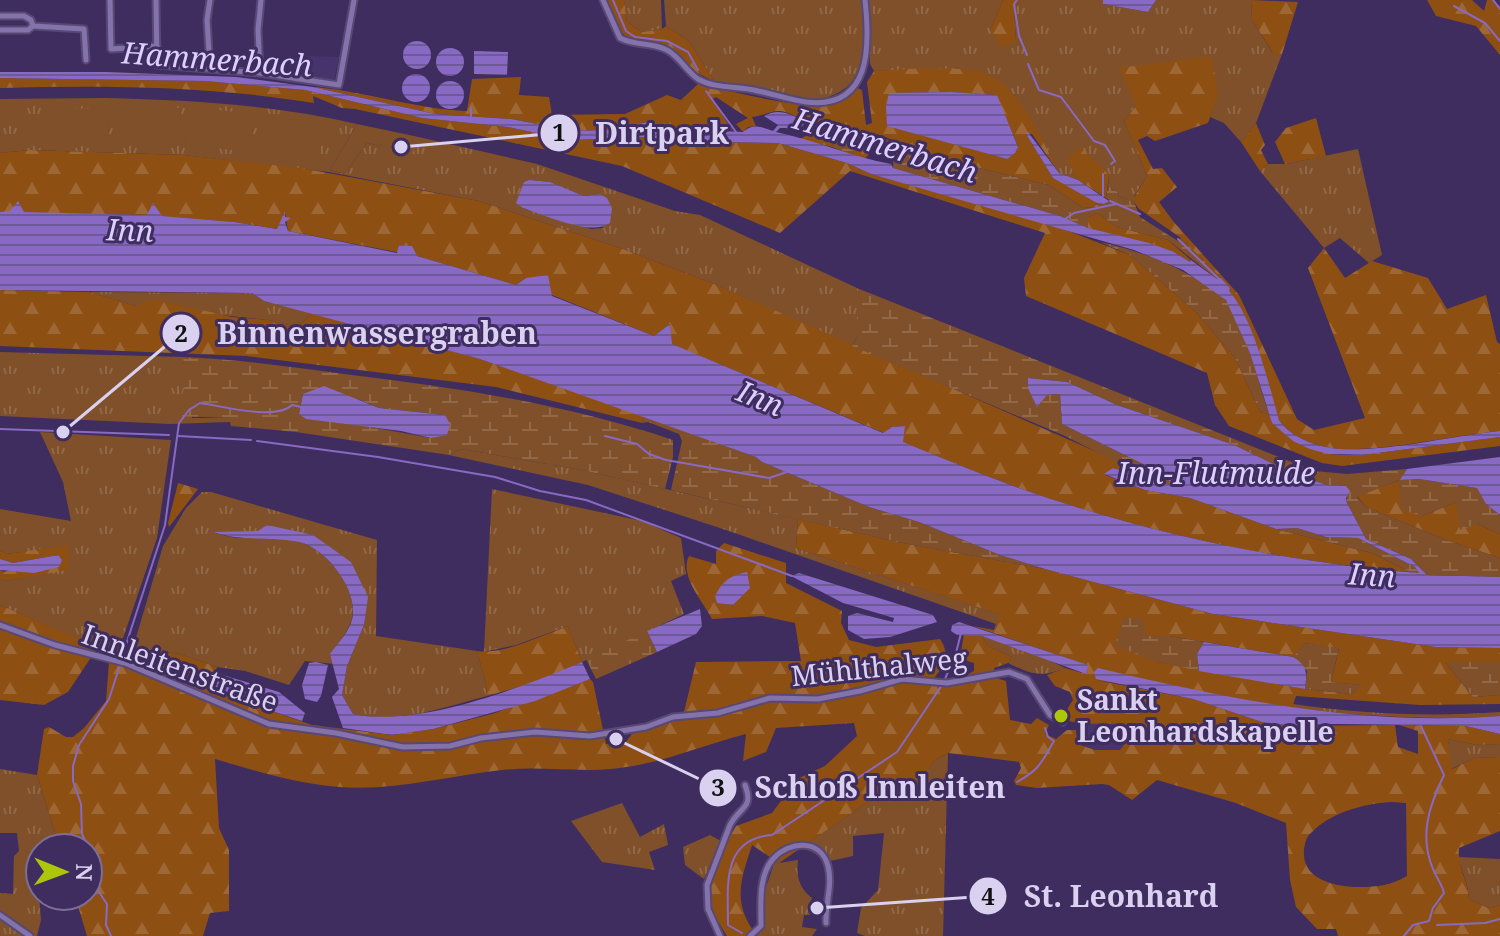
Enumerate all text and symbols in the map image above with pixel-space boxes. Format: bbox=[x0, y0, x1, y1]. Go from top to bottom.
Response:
water label: Hammerbach bbox=[120, 31, 314, 86]
water label: Hammerbach bbox=[787, 97, 983, 192]
callout: Dirtpark bbox=[539, 106, 745, 160]
text: Dirtpark bbox=[595, 112, 730, 153]
text: 1 bbox=[552, 115, 566, 148]
water label: Inn bbox=[105, 208, 154, 251]
callout: Binnenwassergraben bbox=[161, 306, 553, 360]
text: Binnenwassergraben bbox=[217, 312, 537, 353]
text: 2 bbox=[174, 316, 188, 349]
water label: Inn bbox=[730, 369, 790, 425]
water label: Inn-Flutmulde bbox=[1116, 452, 1315, 493]
water label: Inn bbox=[1346, 552, 1397, 597]
street label: Innleitenstraße bbox=[77, 614, 284, 720]
street label: Mühlthalweg bbox=[789, 638, 969, 694]
place label: Sankt Leonhardskapelle bbox=[1077, 680, 1333, 750]
marker: Sankt Leonhardskapelle bbox=[1052, 707, 1070, 725]
callout: Schloß Innleiten bbox=[698, 761, 1021, 815]
text: Schloß Innleiten bbox=[755, 766, 1005, 807]
text: 3 bbox=[711, 770, 725, 803]
north arrow bbox=[24, 832, 104, 912]
text: N bbox=[70, 863, 100, 881]
callout: St. Leonhard bbox=[968, 869, 1235, 923]
text: St. Leonhard bbox=[1024, 875, 1218, 916]
text: 4 bbox=[981, 879, 995, 912]

